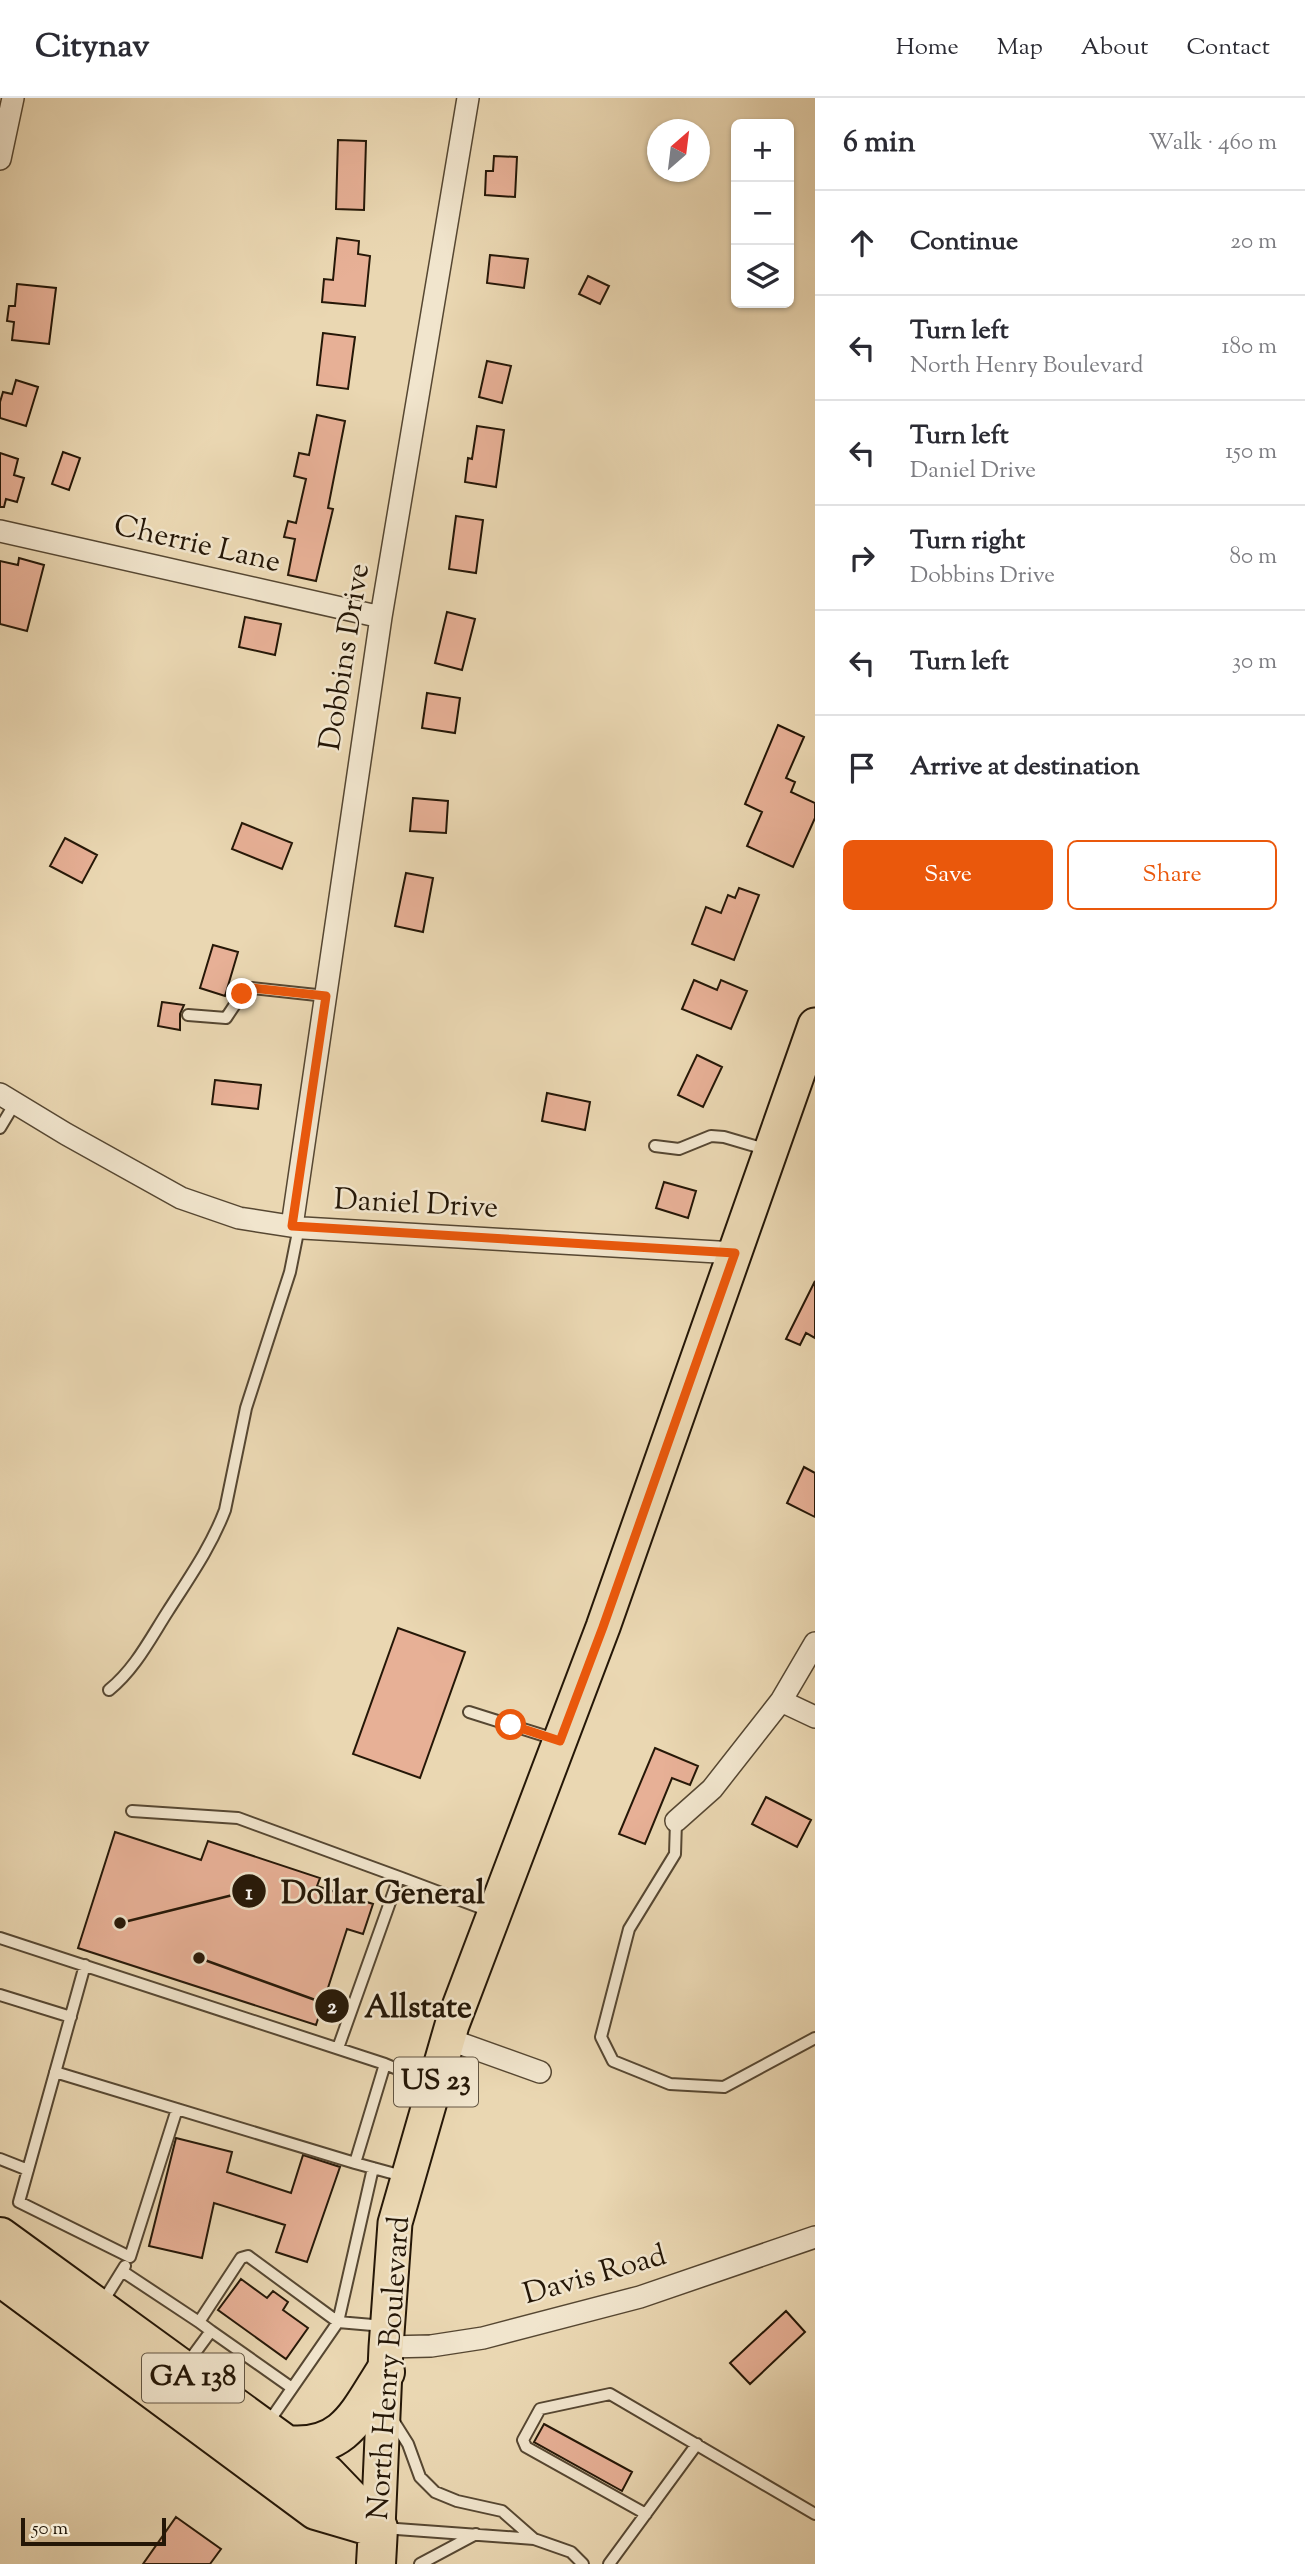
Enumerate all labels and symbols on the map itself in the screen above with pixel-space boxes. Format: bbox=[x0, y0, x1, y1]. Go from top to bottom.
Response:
north arrow bbox=[647, 119, 710, 182]
street label: Cherrie Lane bbox=[109, 505, 285, 585]
street label: Dobbins Drive bbox=[310, 560, 382, 754]
route end bbox=[226, 978, 257, 1009]
street label: Daniel Drive bbox=[333, 1179, 499, 1231]
route start bbox=[495, 1709, 526, 1740]
callout: Dollar General bbox=[232, 1865, 498, 1918]
text: Dollar General bbox=[281, 1872, 485, 1918]
text: 1 bbox=[245, 1879, 253, 1909]
callout: Allstate bbox=[315, 1979, 485, 2032]
text: Allstate bbox=[364, 1986, 472, 2032]
text: 2 bbox=[327, 1993, 337, 2023]
road number: US 23 bbox=[394, 2058, 478, 2106]
street label: North Henry Boulevard bbox=[358, 2214, 422, 2521]
street label: Davis Road bbox=[518, 2235, 672, 2317]
road number: GA 138 bbox=[142, 2354, 244, 2402]
scale bar bbox=[21, 2515, 166, 2547]

